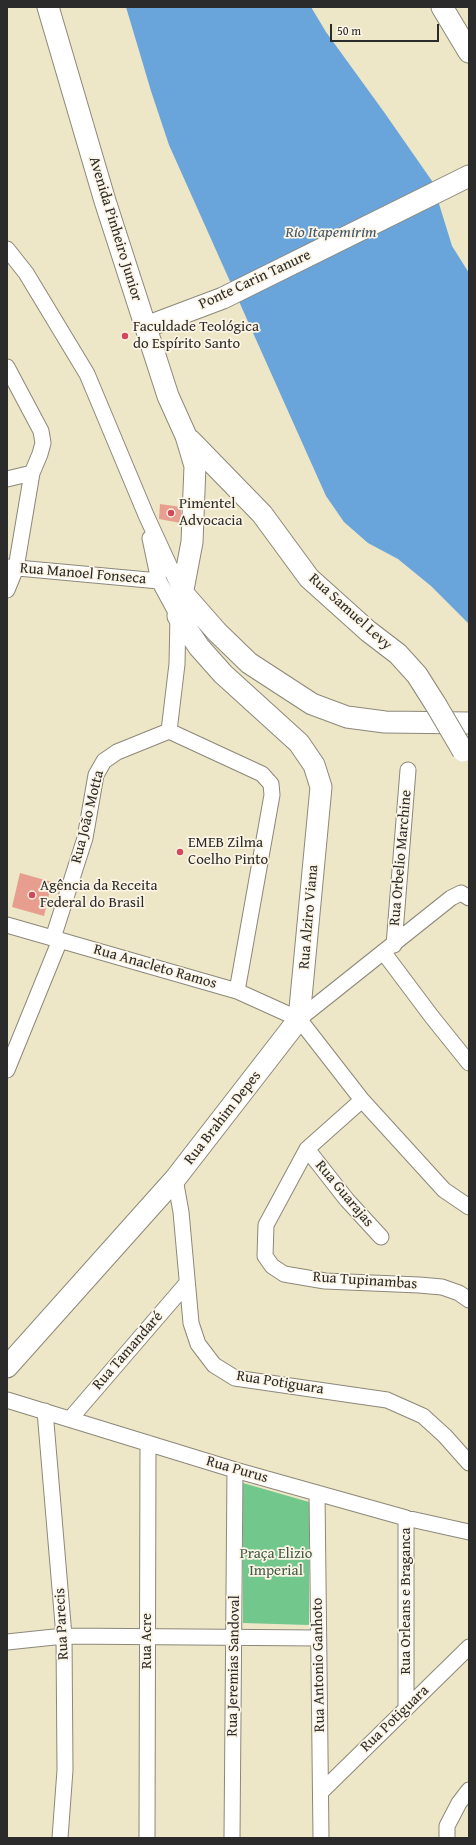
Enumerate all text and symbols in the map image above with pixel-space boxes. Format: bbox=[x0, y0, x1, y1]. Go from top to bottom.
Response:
scale bar bbox=[332, 16, 441, 42]
text: 50 m bbox=[337, 22, 361, 39]
street label: Avenida Pinheiro Junior bbox=[84, 155, 146, 303]
water label: Rio Itapemirim bbox=[285, 223, 377, 243]
street label: Ponte Carin Tanure bbox=[196, 246, 314, 314]
place label: Faculdade Teológica do Espírito Santo bbox=[133, 318, 259, 353]
marker: Faculdade Teológica do Espírito Santo bbox=[120, 331, 130, 341]
place label: Pimentel Advocacia bbox=[179, 495, 243, 530]
marker: Pimentel Advocacia bbox=[166, 508, 176, 518]
street label: Rua Manoel Fonseca bbox=[19, 560, 147, 588]
street label: Rua Samuel Levy bbox=[305, 570, 395, 654]
street label: Rua João Motta bbox=[68, 769, 108, 865]
street label: Rua Orbelio Marchine bbox=[386, 789, 416, 927]
place label: EMEB Zilma Coelho Pinto bbox=[188, 834, 268, 869]
marker: EMEB Zilma Coelho Pinto bbox=[175, 847, 185, 857]
street label: Rua Alziro Viana bbox=[295, 864, 323, 970]
place label: Agência da Receita Federal do Brasil bbox=[40, 877, 158, 912]
marker: Agência da Receita Federal do Brasil bbox=[27, 890, 37, 900]
street label: Rua Anacleto Ramos bbox=[91, 941, 219, 993]
street label: Rua Brahim Depes bbox=[181, 1067, 265, 1169]
street label: Rua Guarajas bbox=[311, 1157, 377, 1231]
street label: Rua Tupinambas bbox=[312, 1268, 418, 1294]
street label: Rua Tamandaré bbox=[89, 1308, 167, 1394]
street label: Rua Potiguara bbox=[235, 1367, 325, 1399]
street label: Rua Purus bbox=[204, 1453, 270, 1487]
street label: Rua Orleans e Braganca bbox=[397, 1527, 415, 1675]
park label: Praça Elizio Imperial bbox=[240, 1545, 312, 1580]
street label: Rua Parecis bbox=[51, 1588, 73, 1660]
street label: Rua Jeremias Sandoval bbox=[224, 1595, 244, 1737]
street label: Rua Antonio Ganhoto bbox=[309, 1598, 329, 1732]
street label: Rua Acre bbox=[138, 1613, 156, 1669]
street label: Rua Potiguara bbox=[357, 1682, 433, 1756]

